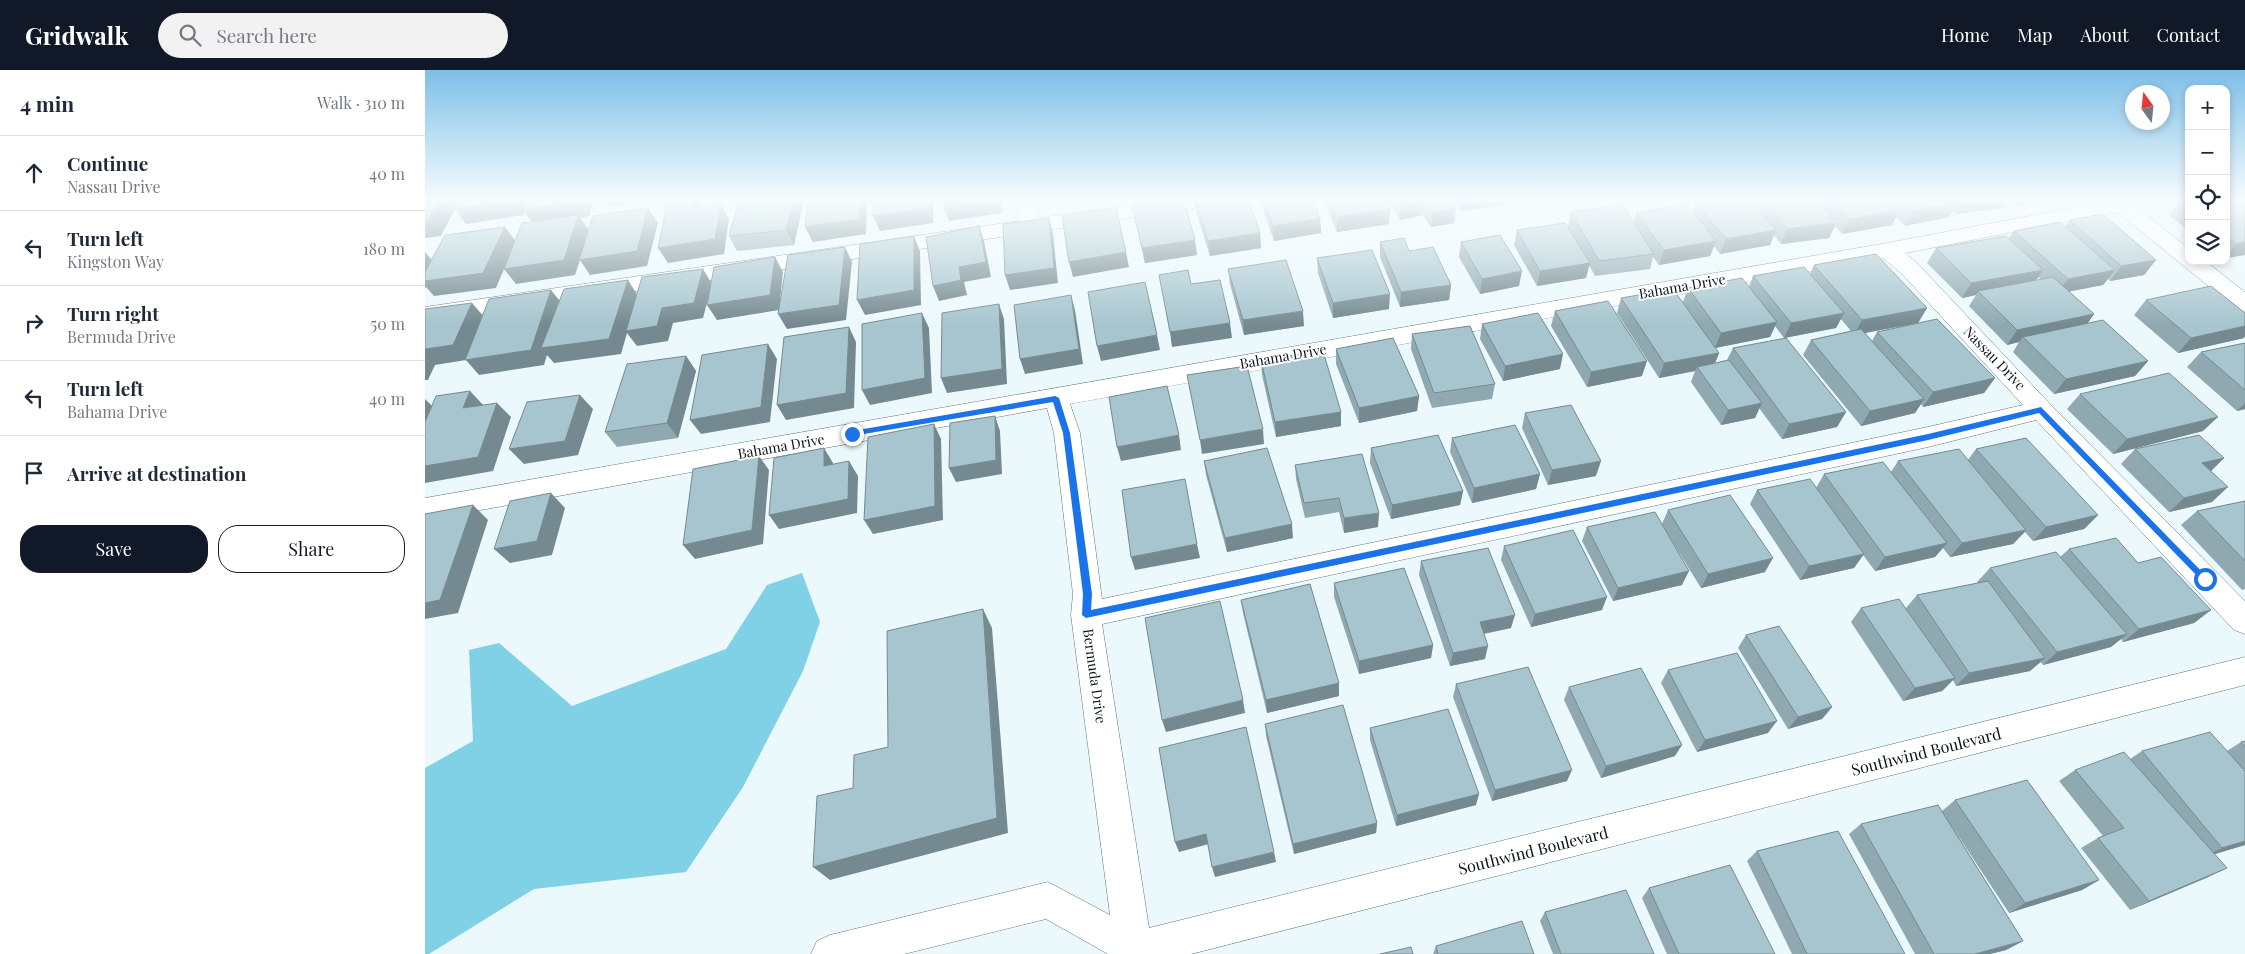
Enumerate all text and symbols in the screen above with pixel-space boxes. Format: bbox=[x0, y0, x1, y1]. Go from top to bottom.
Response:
search box bbox=[158, 13, 508, 58]
text: Gridwalk bbox=[25, 19, 128, 51]
icon: search bbox=[176, 21, 204, 49]
text: Search here bbox=[216, 22, 317, 48]
text: Home bbox=[1941, 23, 1989, 47]
text: Map bbox=[2017, 23, 2052, 47]
text: About bbox=[2080, 23, 2129, 47]
text: Contact bbox=[2157, 23, 2220, 47]
north arrow bbox=[2125, 85, 2170, 130]
map controls bbox=[2185, 85, 2230, 265]
button: + bbox=[2185, 85, 2230, 130]
text: 4 min bbox=[20, 89, 74, 117]
text: Walk · 310 m bbox=[317, 92, 405, 113]
button: − bbox=[2185, 130, 2230, 175]
text: Continue bbox=[67, 150, 148, 176]
icon: ahead bbox=[20, 159, 48, 187]
text: 40 m bbox=[369, 163, 405, 184]
button: locate bbox=[2185, 175, 2230, 220]
text: Nassau Drive bbox=[67, 176, 161, 197]
button: layers bbox=[2185, 220, 2230, 265]
text: Turn left bbox=[67, 225, 144, 251]
icon: left bbox=[20, 234, 48, 262]
text: 180 m bbox=[363, 238, 405, 259]
text: Kingston Way bbox=[67, 251, 164, 272]
street label: Bahama Drive bbox=[1637, 269, 1727, 303]
text: Turn right bbox=[67, 300, 159, 326]
icon: right bbox=[20, 309, 48, 337]
text: 50 m bbox=[371, 313, 405, 334]
street label: Nassau Drive bbox=[1960, 322, 2030, 394]
text: Bermuda Drive bbox=[67, 326, 176, 347]
street label: Bahama Drive bbox=[1238, 339, 1328, 373]
text: Turn left bbox=[67, 375, 144, 401]
icon: left bbox=[20, 384, 48, 412]
text: 40 m bbox=[369, 388, 405, 409]
text: Bahama Drive bbox=[67, 401, 167, 422]
route end bbox=[841, 423, 864, 446]
street label: Bahama Drive bbox=[736, 429, 826, 463]
icon: arrive bbox=[20, 459, 48, 487]
text: Arrive at destination bbox=[67, 460, 247, 486]
button: Save bbox=[20, 525, 208, 573]
button: Share bbox=[218, 525, 405, 573]
route start bbox=[2194, 568, 2217, 591]
street label: Bermuda Drive bbox=[1079, 627, 1111, 725]
street label: Southwind Boulevard bbox=[1849, 722, 2003, 780]
street label: Southwind Boulevard bbox=[1456, 821, 1610, 879]

